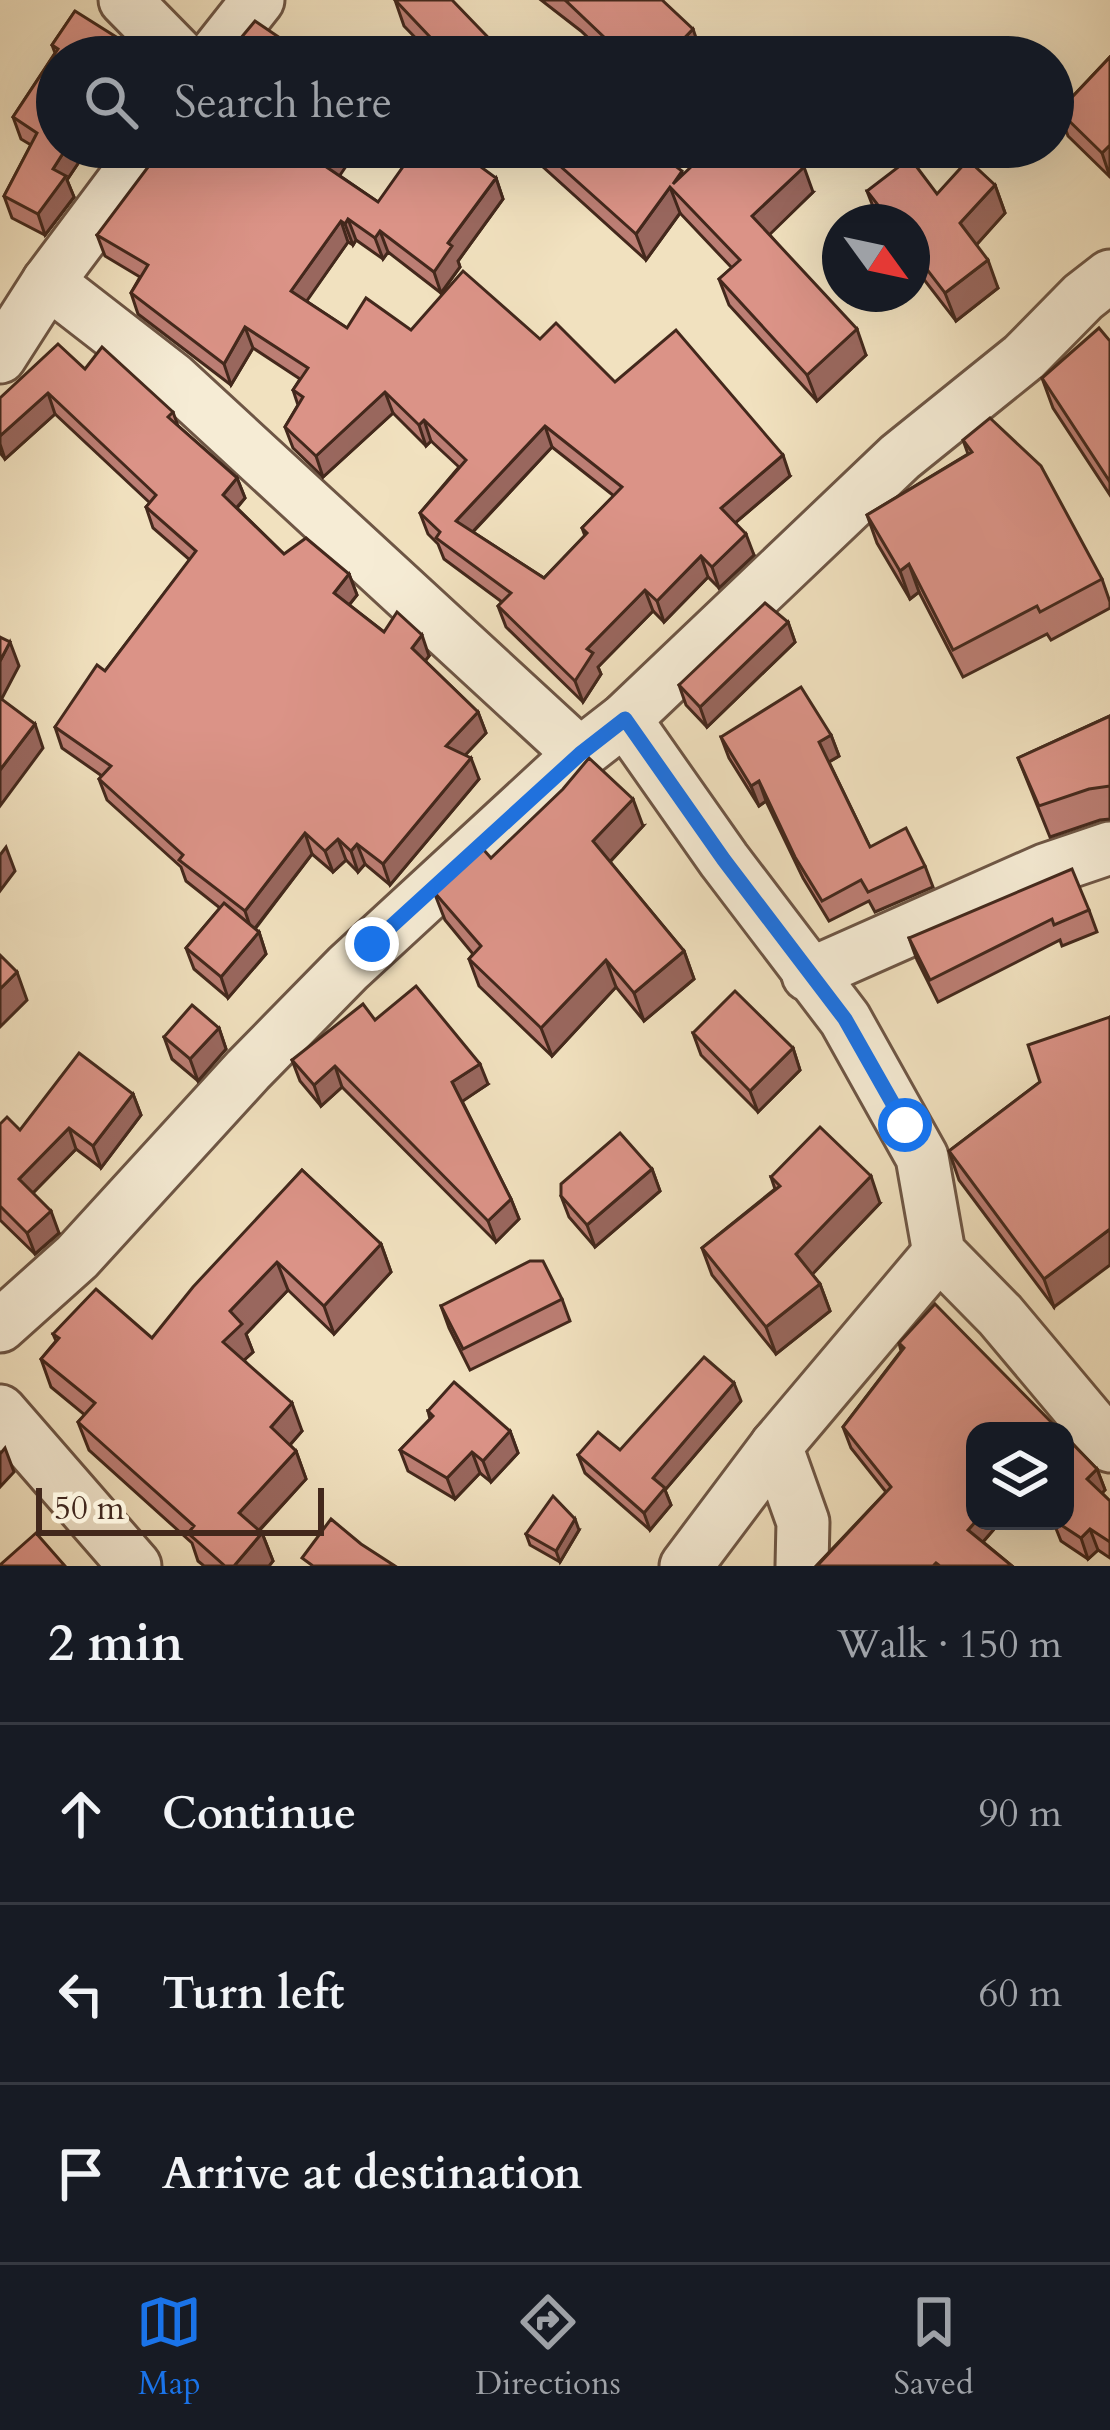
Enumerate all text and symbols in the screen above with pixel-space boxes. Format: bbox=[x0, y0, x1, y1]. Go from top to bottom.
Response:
search box bbox=[36, 36, 1074, 168]
icon: search bbox=[78, 69, 144, 135]
text: Search here bbox=[174, 72, 392, 133]
north arrow bbox=[822, 204, 930, 312]
route end bbox=[345, 917, 399, 971]
route start bbox=[878, 1098, 932, 1152]
map controls bbox=[966, 1422, 1074, 1530]
button: layers bbox=[966, 1422, 1074, 1530]
scale bar bbox=[36, 1482, 324, 1535]
text: 50 m bbox=[54, 1486, 125, 1531]
text: 2 min bbox=[48, 1609, 184, 1679]
text: Walk · 150 m bbox=[837, 1618, 1062, 1671]
icon: ahead bbox=[48, 1781, 114, 1847]
text: Continue bbox=[162, 1783, 356, 1844]
text: 90 m bbox=[979, 1787, 1062, 1840]
icon: left bbox=[48, 1961, 114, 2027]
text: Turn left bbox=[162, 1963, 344, 2024]
text: 60 m bbox=[979, 1967, 1062, 2020]
icon: arrive bbox=[48, 2141, 114, 2207]
text: Arrive at destination bbox=[162, 2143, 582, 2204]
tab: Map bbox=[136, 2289, 202, 2406]
tab: Directions bbox=[475, 2289, 621, 2406]
tab: Saved bbox=[894, 2289, 974, 2406]

